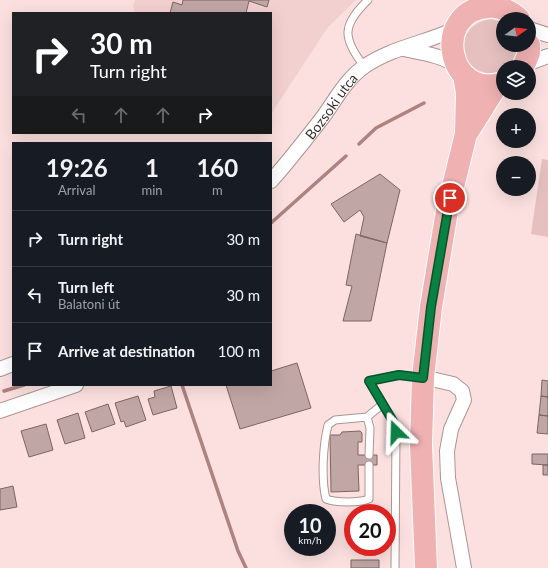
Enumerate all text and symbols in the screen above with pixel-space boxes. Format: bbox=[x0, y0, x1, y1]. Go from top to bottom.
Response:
north arrow bbox=[496, 12, 536, 52]
map controls bbox=[496, 12, 536, 196]
text: 30 m bbox=[90, 26, 153, 60]
icon: right bbox=[24, 28, 76, 80]
text: Turn right bbox=[90, 60, 167, 82]
button: layers bbox=[496, 60, 536, 100]
street label: Bozsoki utca bbox=[301, 69, 360, 142]
icon: left bbox=[68, 104, 90, 126]
icon: ahead bbox=[110, 104, 132, 126]
icon: ahead bbox=[152, 104, 174, 126]
icon: right bbox=[194, 104, 216, 126]
button: + bbox=[496, 108, 536, 148]
text: 19:26 bbox=[46, 153, 108, 182]
text: 1 bbox=[145, 153, 159, 182]
text: 160 bbox=[196, 153, 238, 182]
button: − bbox=[496, 156, 536, 196]
pin bbox=[433, 181, 467, 215]
text: Arrival bbox=[58, 182, 95, 198]
text: min bbox=[142, 182, 163, 198]
text: m bbox=[212, 182, 223, 198]
icon: arrive bbox=[439, 187, 461, 209]
icon: right bbox=[24, 228, 46, 250]
text: Turn right bbox=[58, 230, 123, 248]
text: 30 m bbox=[226, 230, 260, 248]
text: Turn left bbox=[58, 278, 114, 296]
icon: left bbox=[24, 284, 46, 306]
text: 30 m bbox=[226, 286, 260, 304]
text: Balatoni út bbox=[58, 296, 120, 312]
icon: arrive bbox=[24, 340, 46, 362]
text: Arrive at destination bbox=[58, 342, 195, 360]
text: 100 m bbox=[218, 342, 260, 360]
position arrow bbox=[375, 411, 417, 453]
speed limit sign: 20 bbox=[344, 504, 396, 556]
text: 10 bbox=[298, 513, 322, 537]
text: km/h bbox=[298, 534, 322, 546]

